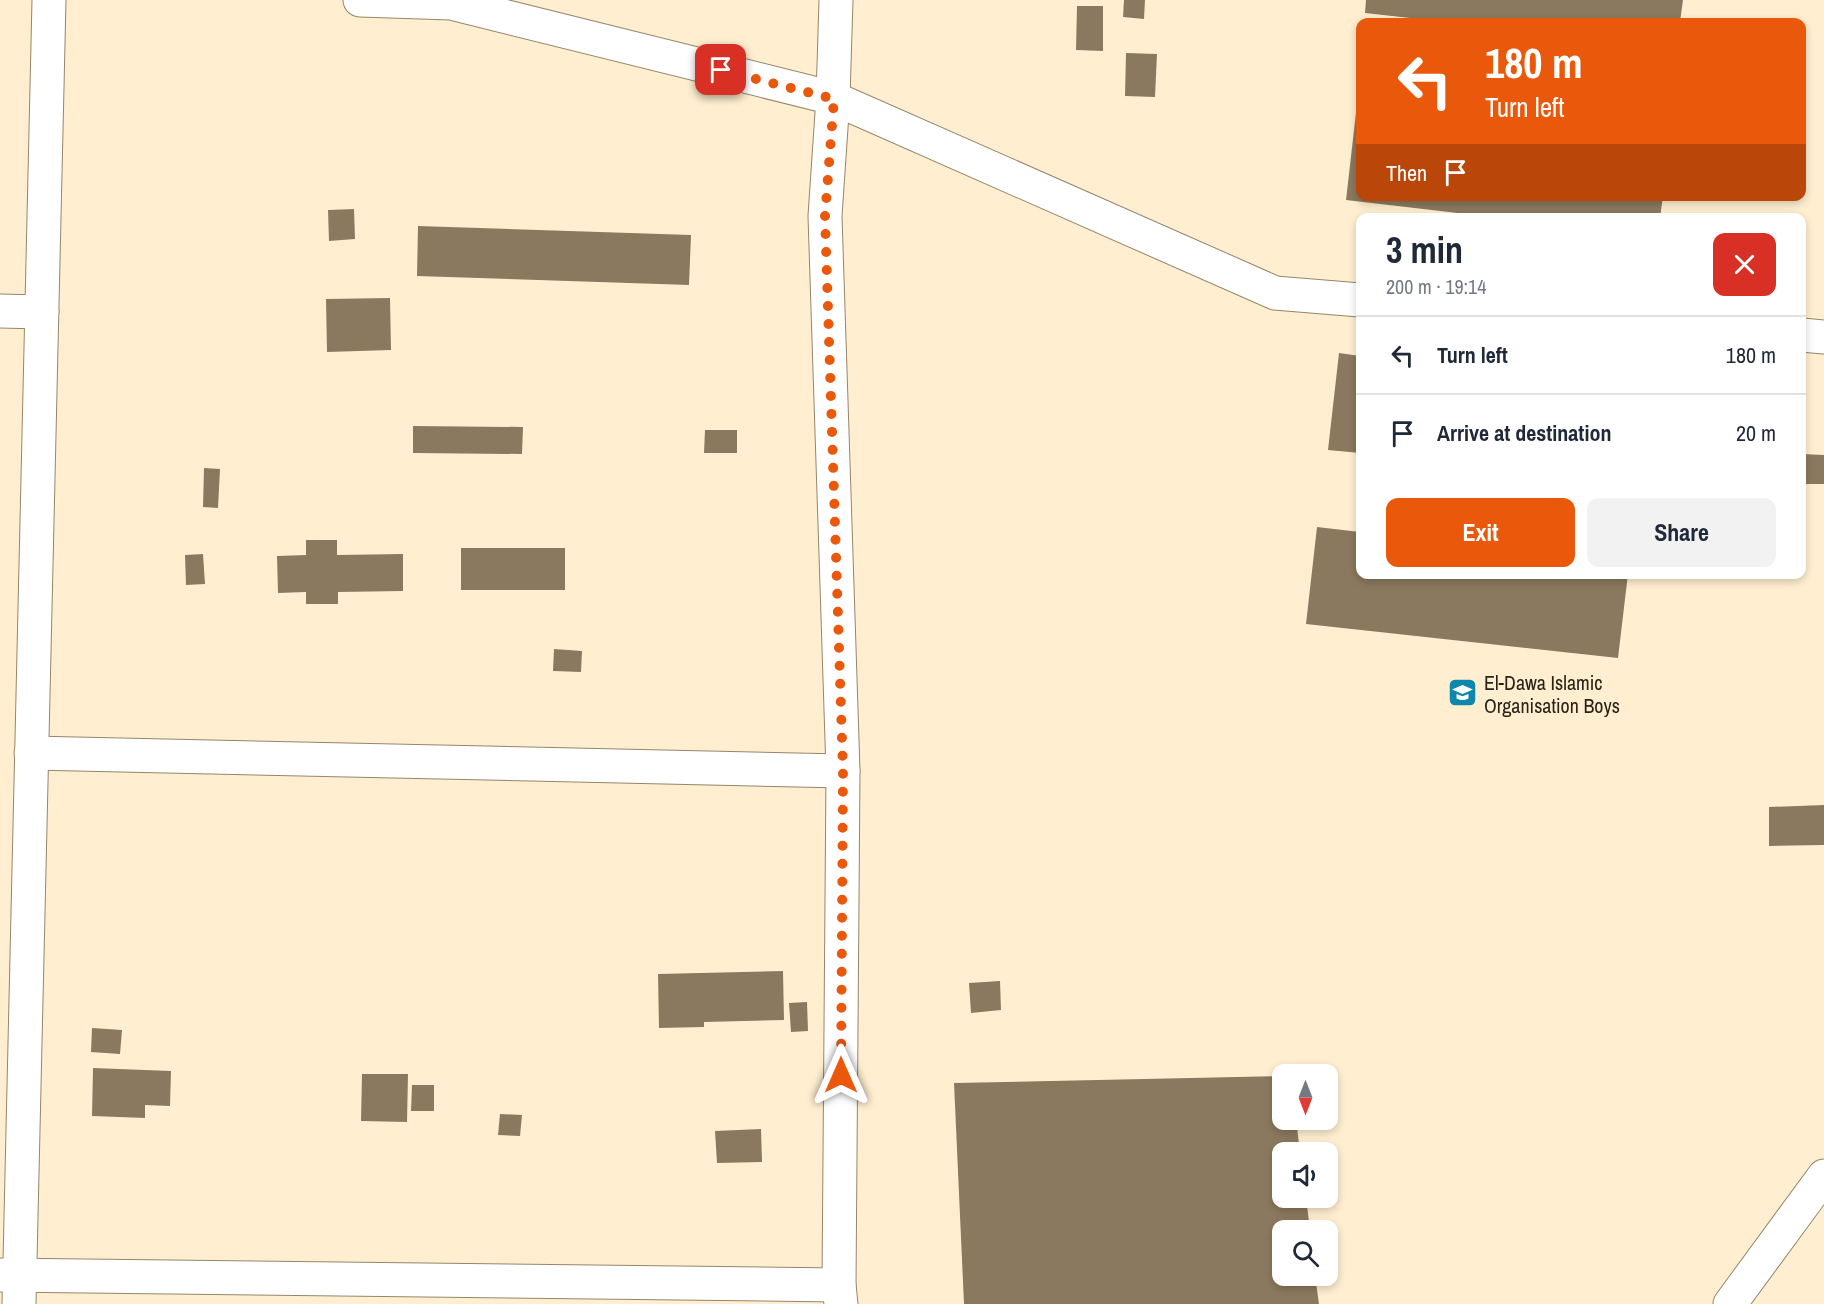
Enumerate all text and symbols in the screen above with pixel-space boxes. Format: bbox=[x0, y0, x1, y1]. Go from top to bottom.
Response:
text: 180 m bbox=[1485, 35, 1583, 91]
icon: left bbox=[1386, 42, 1464, 120]
pin bbox=[695, 44, 746, 95]
icon: arrive bbox=[704, 53, 737, 86]
text: Turn left bbox=[1485, 89, 1564, 125]
icon: arrive bbox=[1439, 156, 1472, 189]
text: Then bbox=[1386, 158, 1427, 188]
text: 3 min bbox=[1386, 226, 1463, 274]
button: close bbox=[1713, 233, 1776, 296]
text: 200 m · 19:14 bbox=[1386, 273, 1486, 300]
icon: left bbox=[1386, 339, 1419, 372]
text: Turn left bbox=[1437, 340, 1508, 370]
text: 180 m bbox=[1726, 340, 1776, 370]
icon: arrive bbox=[1386, 417, 1419, 450]
text: Arrive at destination bbox=[1437, 418, 1611, 448]
text: 20 m bbox=[1736, 418, 1776, 448]
button: Exit bbox=[1386, 498, 1575, 567]
button: Share bbox=[1587, 498, 1776, 567]
place label: El-Dawa Islamic Organisation Boys bbox=[1484, 669, 1620, 719]
school or university icon: El-Dawa Islamic Organisation Boys bbox=[1447, 677, 1479, 709]
position arrow bbox=[809, 1043, 873, 1107]
north arrow bbox=[1272, 1064, 1338, 1130]
map controls bbox=[1272, 1064, 1338, 1286]
button: sound bbox=[1272, 1142, 1338, 1208]
button: search bbox=[1272, 1220, 1338, 1286]

